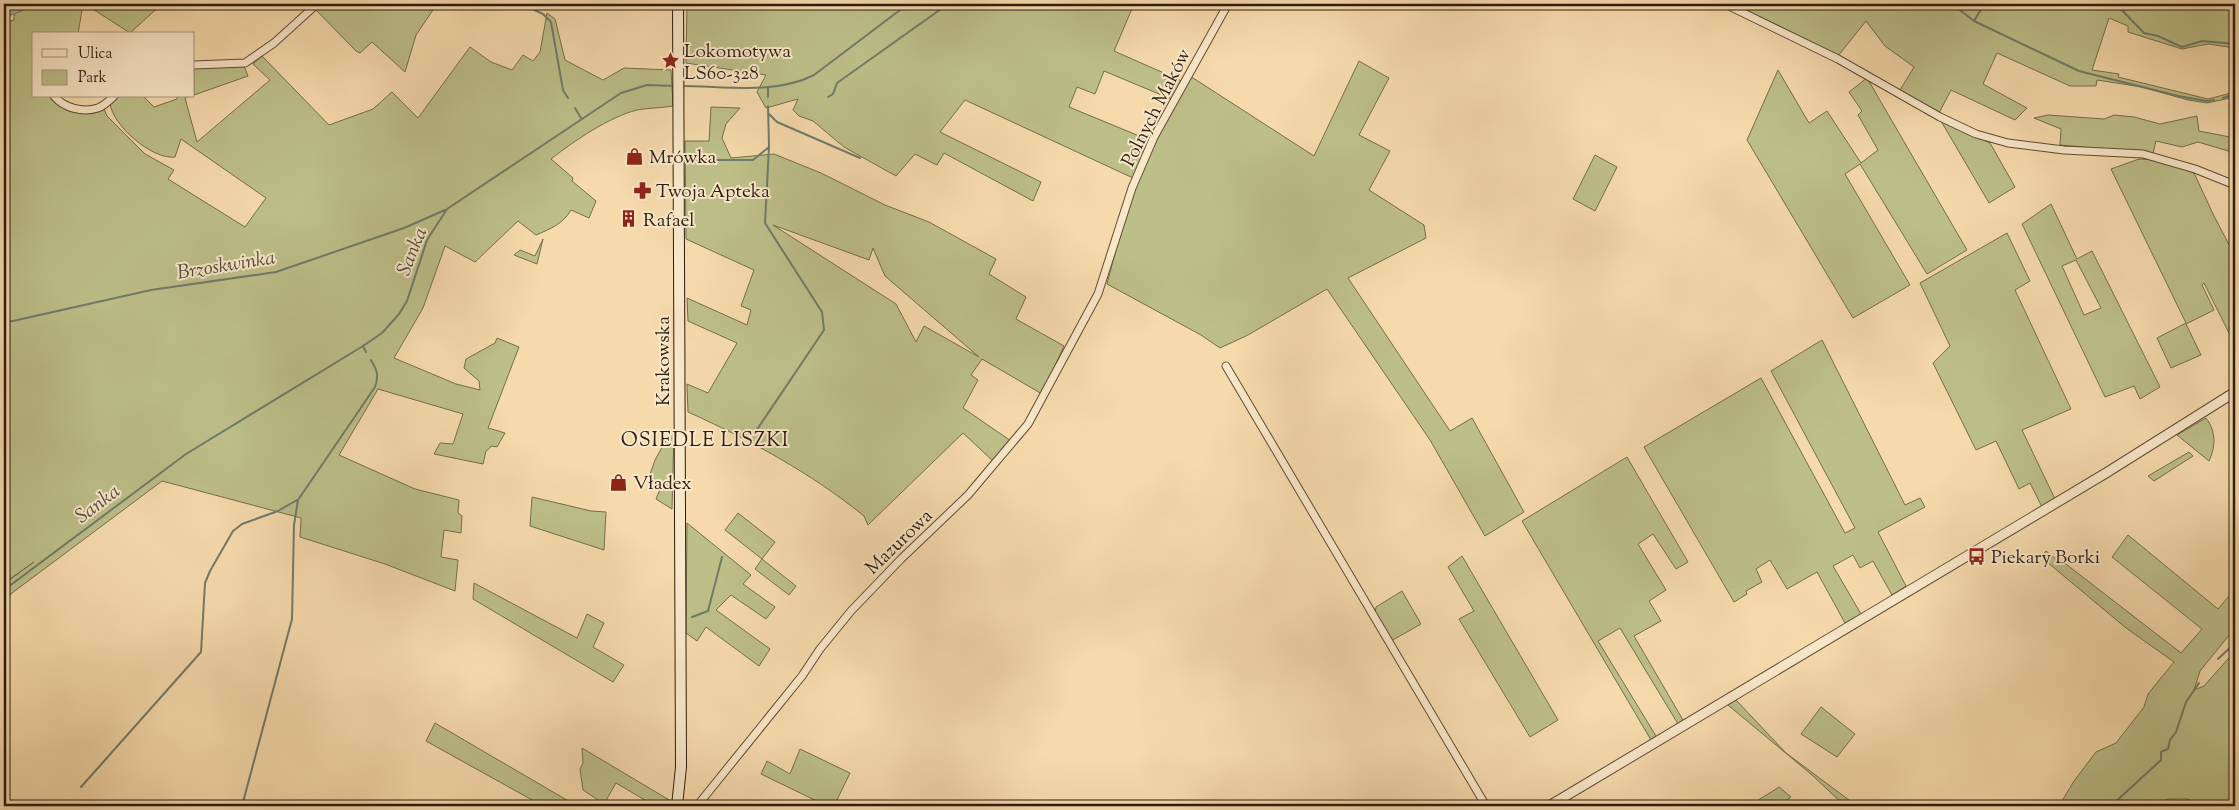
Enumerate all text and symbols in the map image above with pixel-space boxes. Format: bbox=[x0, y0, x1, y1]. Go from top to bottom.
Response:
legend bbox=[32, 32, 195, 98]
place label: Lokomotywa LS60-328 bbox=[684, 39, 791, 88]
text: Ulica bbox=[78, 44, 112, 65]
street label: Polnych Maków bbox=[1116, 44, 1199, 172]
place icon: Lokomotywa LS60-328 bbox=[660, 51, 680, 71]
text: Park bbox=[78, 68, 107, 89]
place label: Mrówka bbox=[649, 145, 717, 172]
shop icon: Mrówka bbox=[625, 146, 645, 166]
place label: Twoja Apteka bbox=[656, 179, 770, 206]
pharmacy icon: Twoja Apteka bbox=[632, 180, 652, 200]
place label: Rafael bbox=[643, 208, 695, 235]
building icon: Rafael bbox=[619, 209, 639, 229]
water label: Sanka bbox=[391, 223, 436, 280]
water label: Brzoskwinka bbox=[175, 244, 278, 289]
street label: Krakowska bbox=[651, 316, 678, 406]
district label: OSIEDLE LISZKI bbox=[621, 427, 789, 456]
place label: Vładex bbox=[633, 471, 692, 498]
shop icon: Vładex bbox=[609, 472, 629, 492]
water label: Sanka bbox=[70, 478, 127, 532]
street label: Mazurowa bbox=[860, 504, 940, 582]
place label: Piekary Borki bbox=[1991, 545, 2100, 572]
bus stop icon: Piekary Borki bbox=[1967, 546, 1987, 566]

